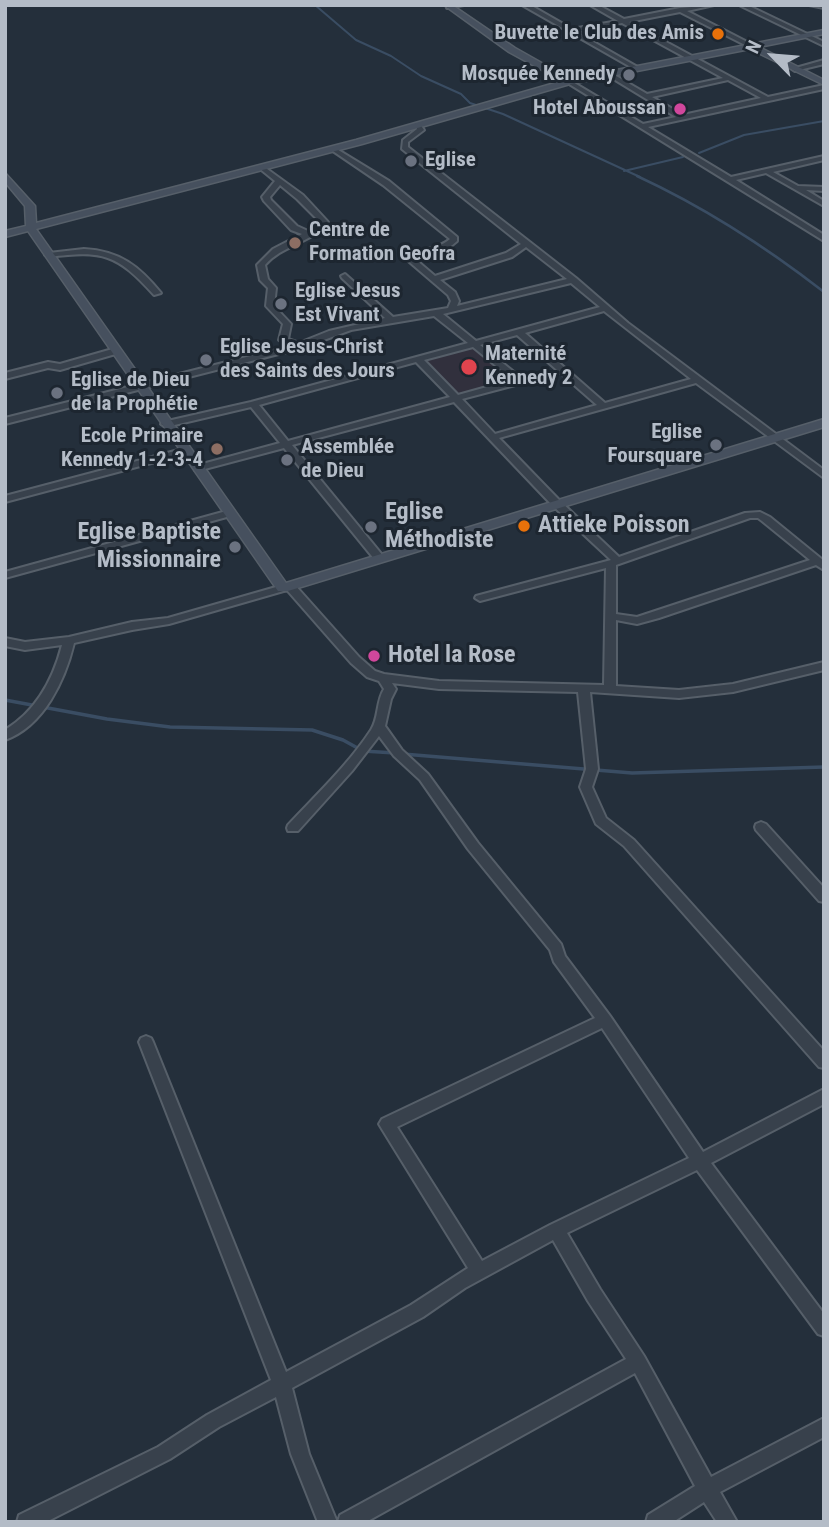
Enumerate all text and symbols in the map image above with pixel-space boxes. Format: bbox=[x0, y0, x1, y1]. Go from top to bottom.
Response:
place label: Buvette le Club des Amis bbox=[494, 21, 704, 47]
north arrow bbox=[738, 21, 808, 91]
marker: Buvette le Club des Amis bbox=[710, 26, 726, 42]
text: N bbox=[741, 37, 766, 57]
place label: Mosquée Kennedy bbox=[462, 62, 615, 88]
marker: Mosquée Kennedy bbox=[621, 67, 637, 83]
place label: Hotel Aboussan bbox=[533, 96, 666, 122]
marker: Hotel Aboussan bbox=[672, 101, 688, 117]
place label: Eglise bbox=[425, 148, 476, 174]
marker: Eglise bbox=[403, 153, 419, 169]
place label: Centre de Formation Geofra bbox=[309, 218, 455, 268]
marker: Centre de Formation Geofra bbox=[287, 235, 303, 251]
place label: Eglise Jesus Est Vivant bbox=[295, 279, 400, 329]
marker: Eglise Jesus Est Vivant bbox=[273, 296, 289, 312]
place label: Eglise Jesus-Christ des Saints des Jours bbox=[220, 335, 395, 385]
place label: Maternité Kennedy 2 bbox=[485, 342, 572, 392]
marker: Eglise Jesus-Christ des Saints des Jours bbox=[198, 352, 214, 368]
marker: Maternité Kennedy 2 bbox=[459, 357, 479, 377]
place label: Eglise de Dieu de la Prophétie bbox=[71, 368, 198, 418]
marker: Eglise de Dieu de la Prophétie bbox=[49, 385, 65, 401]
place label: Eglise Foursquare bbox=[607, 420, 702, 470]
place label: Ecole Primaire Kennedy 1-2-3-4 bbox=[61, 424, 203, 474]
place label: Assemblée de Dieu bbox=[301, 435, 394, 485]
marker: Eglise Foursquare bbox=[708, 437, 724, 453]
marker: Ecole Primaire Kennedy 1-2-3-4 bbox=[209, 441, 225, 457]
marker: Assemblée de Dieu bbox=[279, 452, 295, 468]
place label: Eglise Méthodiste bbox=[385, 499, 493, 555]
place label: Attieke Poisson bbox=[538, 512, 690, 540]
marker: Attieke Poisson bbox=[516, 518, 532, 534]
place label: Eglise Baptiste Missionnaire bbox=[78, 519, 221, 575]
marker: Eglise Méthodiste bbox=[363, 519, 379, 535]
marker: Eglise Baptiste Missionnaire bbox=[227, 539, 243, 555]
place label: Hotel la Rose bbox=[388, 642, 516, 670]
marker: Hotel la Rose bbox=[366, 648, 382, 664]

